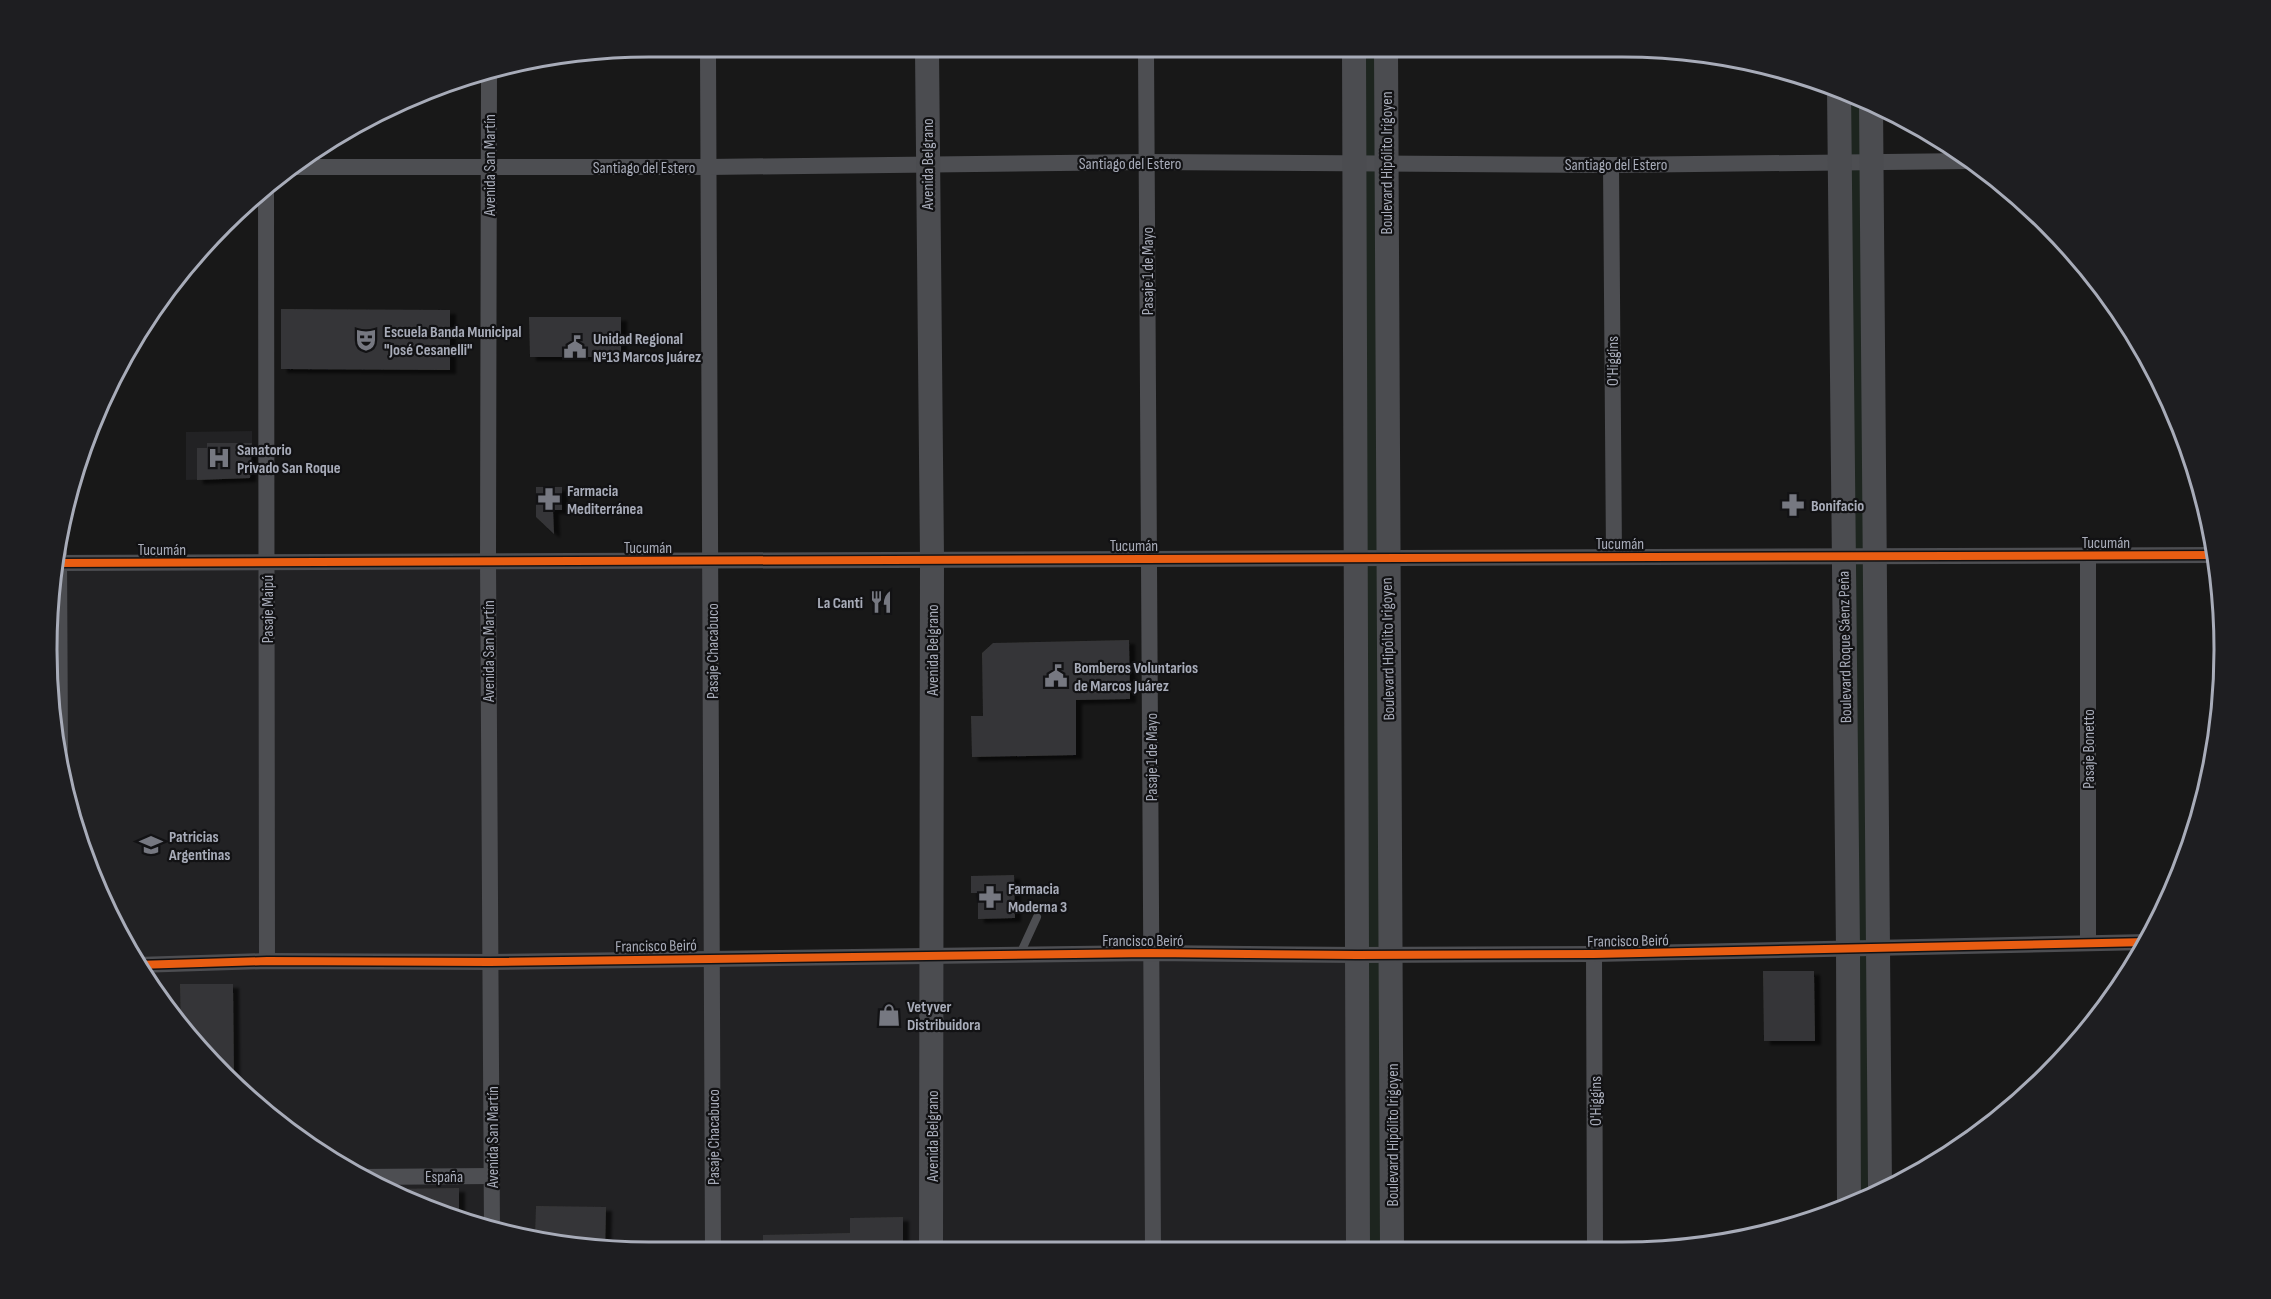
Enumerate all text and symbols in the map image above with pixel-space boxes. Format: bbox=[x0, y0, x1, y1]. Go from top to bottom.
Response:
street label: Boulevard Hipólito Irigoyen bbox=[1378, 92, 1397, 234]
street label: Avenida San Martín bbox=[481, 114, 500, 217]
street label: Avenida Belgrano bbox=[919, 118, 938, 211]
street label: Santiago del Estero bbox=[1079, 155, 1181, 174]
street label: Santiago del Estero bbox=[1565, 156, 1667, 175]
street label: Santiago del Estero bbox=[593, 159, 695, 178]
street label: Pasaje 1 de Mayo bbox=[1139, 227, 1158, 315]
place label: Escuela Banda Municipal "José Cesanelli" bbox=[384, 323, 522, 360]
theatre icon: Escuela Banda Municipal "José Cesanelli" bbox=[353, 327, 379, 353]
place label: Unidad Regional Nº13 Marcos Juárez bbox=[593, 330, 701, 367]
public building icon: Unidad Regional Nº13 Marcos Juárez bbox=[562, 334, 588, 360]
street label: O'Higgins bbox=[1604, 336, 1623, 386]
place label: Sanatorio Privado San Roque bbox=[237, 441, 341, 478]
hospital icon: Sanatorio Privado San Roque bbox=[206, 445, 232, 471]
place label: Farmacia Mediterránea bbox=[567, 482, 643, 519]
pharmacy icon: Farmacia Mediterránea bbox=[536, 486, 562, 512]
pharmacy icon: Bonifacio bbox=[1780, 492, 1806, 518]
place label: Bonifacio bbox=[1811, 497, 1864, 516]
street label: Tucumán bbox=[2082, 534, 2130, 553]
street label: Tucumán bbox=[1596, 535, 1644, 554]
street label: Tucumán bbox=[1110, 537, 1158, 556]
street label: Tucumán bbox=[624, 539, 672, 558]
street label: Tucumán bbox=[138, 541, 186, 560]
street label: Boulevard Roque Sáenz Peña bbox=[1835, 571, 1856, 723]
street label: Pasaje Maipú bbox=[259, 575, 278, 643]
street label: Boulevard Hipólito Irigoyen bbox=[1378, 577, 1399, 721]
restaurant icon: La Canti bbox=[868, 589, 894, 615]
place label: La Canti bbox=[817, 594, 863, 613]
street label: Avenida San Martín bbox=[480, 600, 499, 703]
street label: Pasaje Chacabuco bbox=[704, 603, 723, 699]
street label: Avenida Belgrano bbox=[924, 604, 943, 697]
place label: Bomberos Voluntarios de Marcos Juárez bbox=[1074, 659, 1198, 696]
public building icon: Bomberos Voluntarios de Marcos Juárez bbox=[1043, 663, 1069, 689]
street label: Pasaje Bonetto bbox=[2080, 709, 2099, 789]
street label: Pasaje 1 de Mayo bbox=[1143, 713, 1162, 801]
place label: Patricias Argentinas bbox=[168, 828, 230, 865]
school or university icon: Patricias Argentinas bbox=[138, 832, 164, 858]
place label: Farmacia Moderna 3 bbox=[1008, 880, 1067, 917]
pharmacy icon: Farmacia Moderna 3 bbox=[977, 884, 1003, 910]
street label: Francisco Beiró bbox=[1587, 931, 1669, 952]
street label: Francisco Beiró bbox=[1102, 932, 1184, 951]
street label: Francisco Beiró bbox=[615, 936, 697, 957]
place label: Vetyver Distribuidora bbox=[907, 998, 981, 1035]
shop icon: Vetyver Distribuidora bbox=[876, 1002, 902, 1028]
street label: Boulevard Hipólito Irigoyen bbox=[1384, 1064, 1403, 1206]
street label: O'Higgins bbox=[1587, 1076, 1606, 1126]
street label: Avenida San Martín bbox=[484, 1086, 503, 1189]
street label: Pasaje Chacabuco bbox=[705, 1089, 724, 1185]
street label: Avenida Belgrano bbox=[924, 1090, 943, 1183]
street label: España bbox=[425, 1168, 463, 1187]

